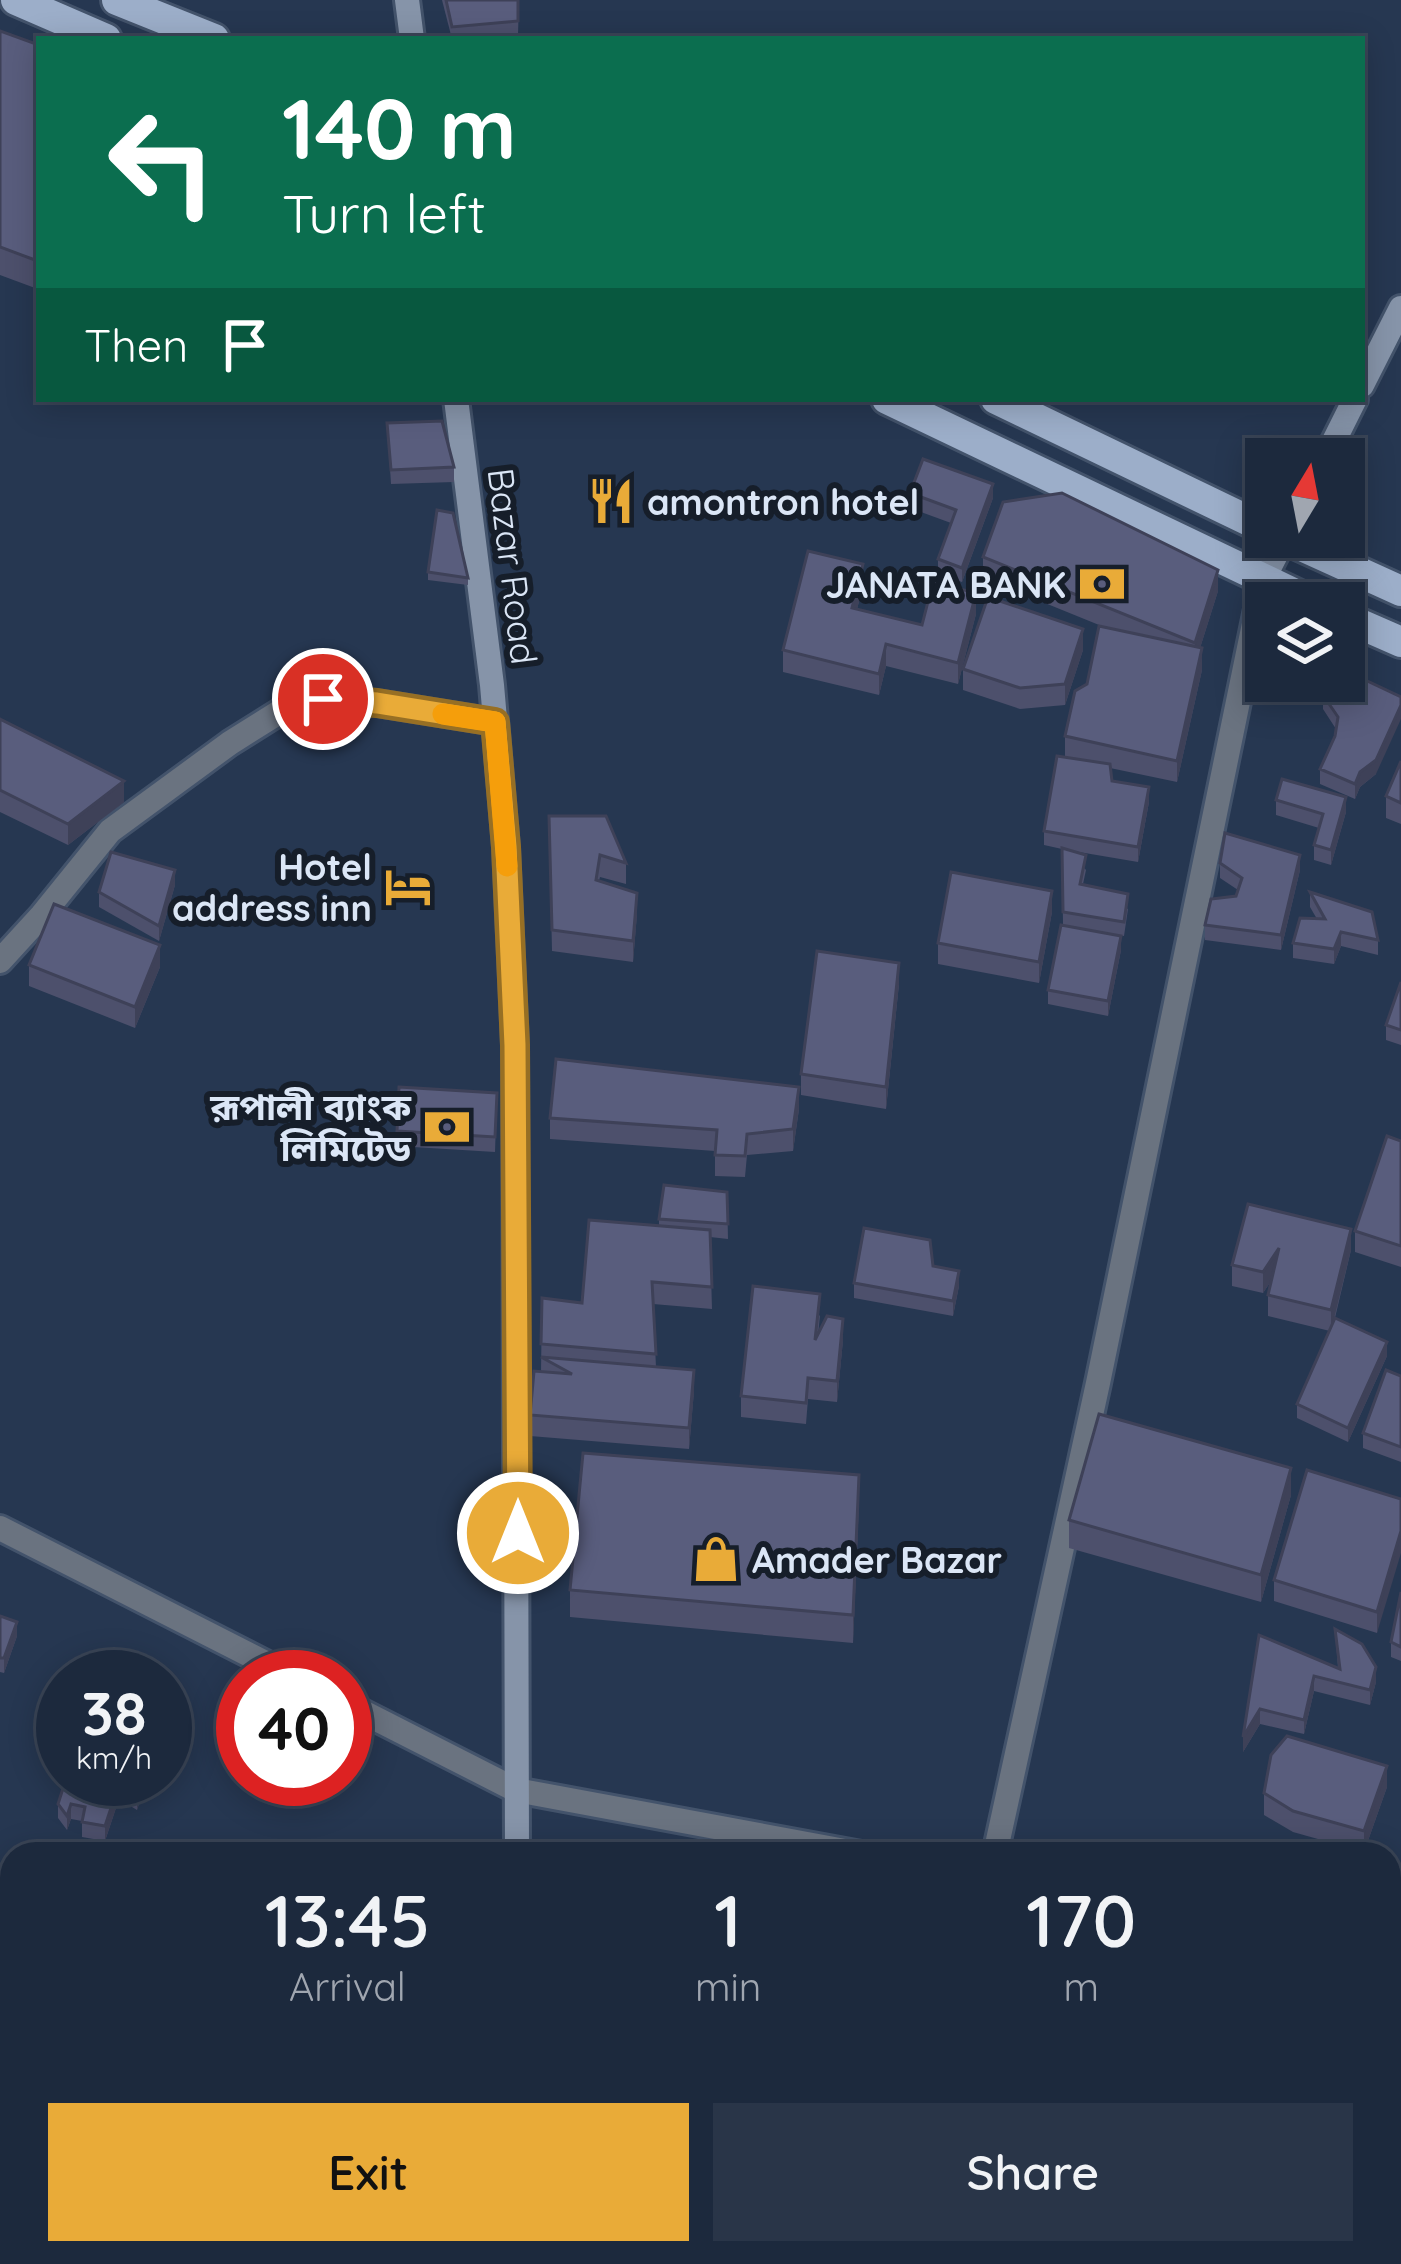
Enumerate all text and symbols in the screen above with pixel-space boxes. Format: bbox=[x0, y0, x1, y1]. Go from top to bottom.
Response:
text: 140 m bbox=[282, 75, 517, 180]
icon: left bbox=[84, 84, 240, 240]
text: Turn left bbox=[282, 179, 486, 247]
icon: arrive bbox=[212, 312, 278, 378]
text: Then bbox=[84, 317, 188, 373]
north arrow bbox=[1245, 438, 1365, 558]
map controls bbox=[1245, 438, 1365, 702]
street label: Bazar Road bbox=[479, 465, 547, 667]
restaurant icon: amontron hotel bbox=[586, 476, 636, 526]
place label: amontron hotel bbox=[647, 479, 919, 524]
bank icon: JANATA BANK bbox=[1077, 559, 1127, 609]
place label: JANATA BANK bbox=[826, 562, 1066, 607]
button: layers bbox=[1245, 582, 1365, 702]
pin bbox=[272, 648, 374, 750]
icon: arrive bbox=[290, 666, 356, 732]
place label: Hotel address inn bbox=[172, 844, 372, 930]
hotel icon: Hotel address inn bbox=[383, 862, 433, 912]
place label: রূপালী ব্যাংক লিমিটেড bbox=[209, 1084, 412, 1170]
bank icon: রূপালী ব্যাংক লিমিটেড bbox=[422, 1102, 472, 1152]
position arrow bbox=[455, 1470, 581, 1596]
shop icon: Amader Bazar bbox=[691, 1534, 741, 1584]
place label: Amader Bazar bbox=[752, 1537, 1002, 1582]
speed limit sign: 40 bbox=[216, 1650, 372, 1806]
text: 38 bbox=[81, 1675, 147, 1750]
text: km/h bbox=[76, 1739, 152, 1777]
text: 13:45 bbox=[265, 1875, 430, 1965]
text: 1 bbox=[714, 1875, 742, 1965]
text: 170 bbox=[1026, 1875, 1136, 1965]
text: Arrival bbox=[289, 1962, 406, 2011]
text: min bbox=[695, 1962, 761, 2011]
text: m bbox=[1063, 1962, 1099, 2011]
button: Exit bbox=[48, 2103, 689, 2241]
button: Share bbox=[713, 2103, 1353, 2241]

